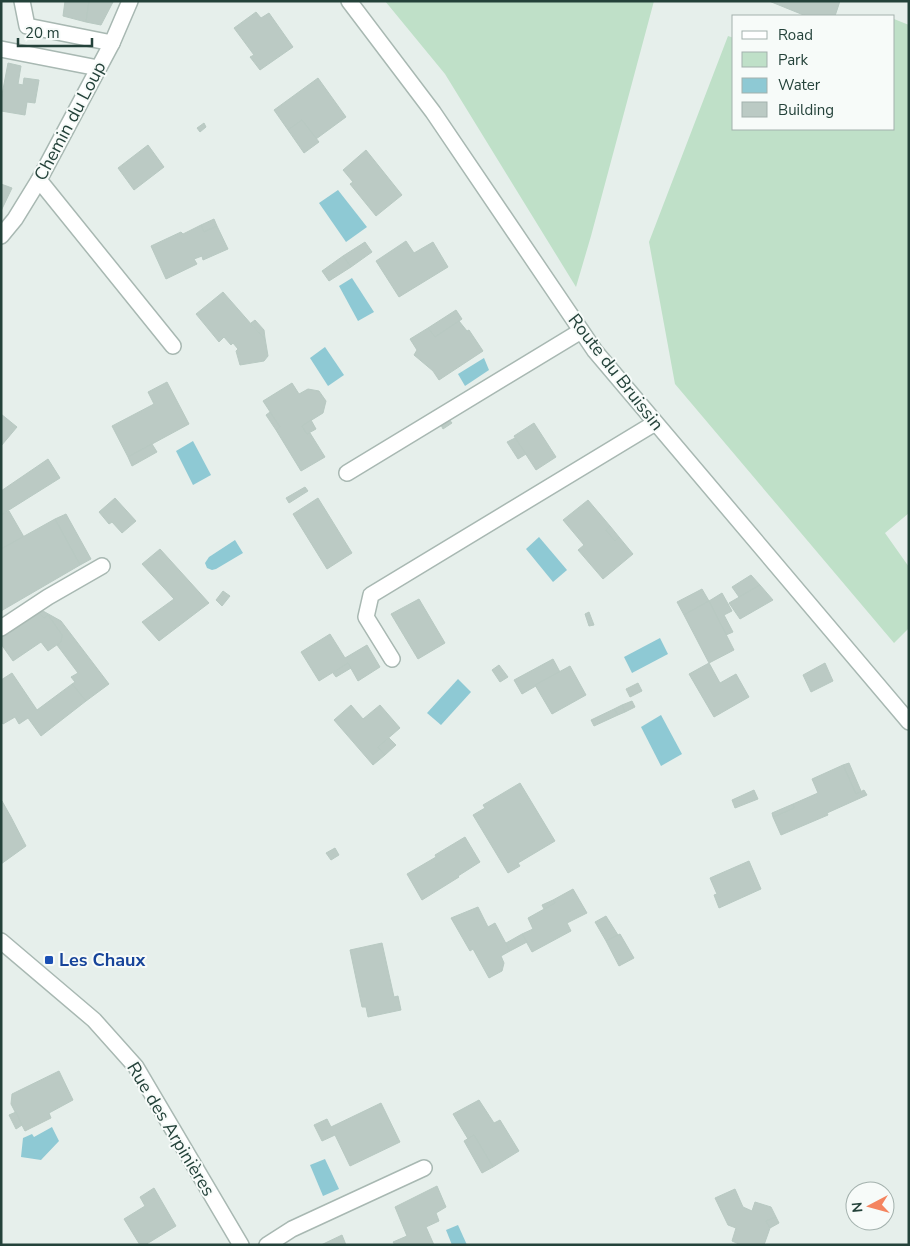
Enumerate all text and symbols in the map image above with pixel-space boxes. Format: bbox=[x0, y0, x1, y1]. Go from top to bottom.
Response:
scale bar bbox=[18, 15, 91, 47]
legend bbox=[732, 15, 895, 130]
text: 20 m bbox=[25, 23, 60, 43]
text: Road bbox=[778, 25, 813, 45]
text: Park bbox=[778, 50, 808, 70]
street label: Chemin du Loup bbox=[28, 57, 112, 185]
text: Water bbox=[778, 75, 821, 95]
text: Building bbox=[778, 100, 834, 120]
street label: Route du Bruissin bbox=[563, 309, 669, 435]
place label: Les Chaux bbox=[59, 948, 145, 972]
marker: Les Chaux bbox=[43, 954, 55, 966]
street label: Rue des Arpinières bbox=[121, 1057, 221, 1201]
north arrow bbox=[845, 1181, 895, 1231]
text: N bbox=[848, 1201, 868, 1214]

